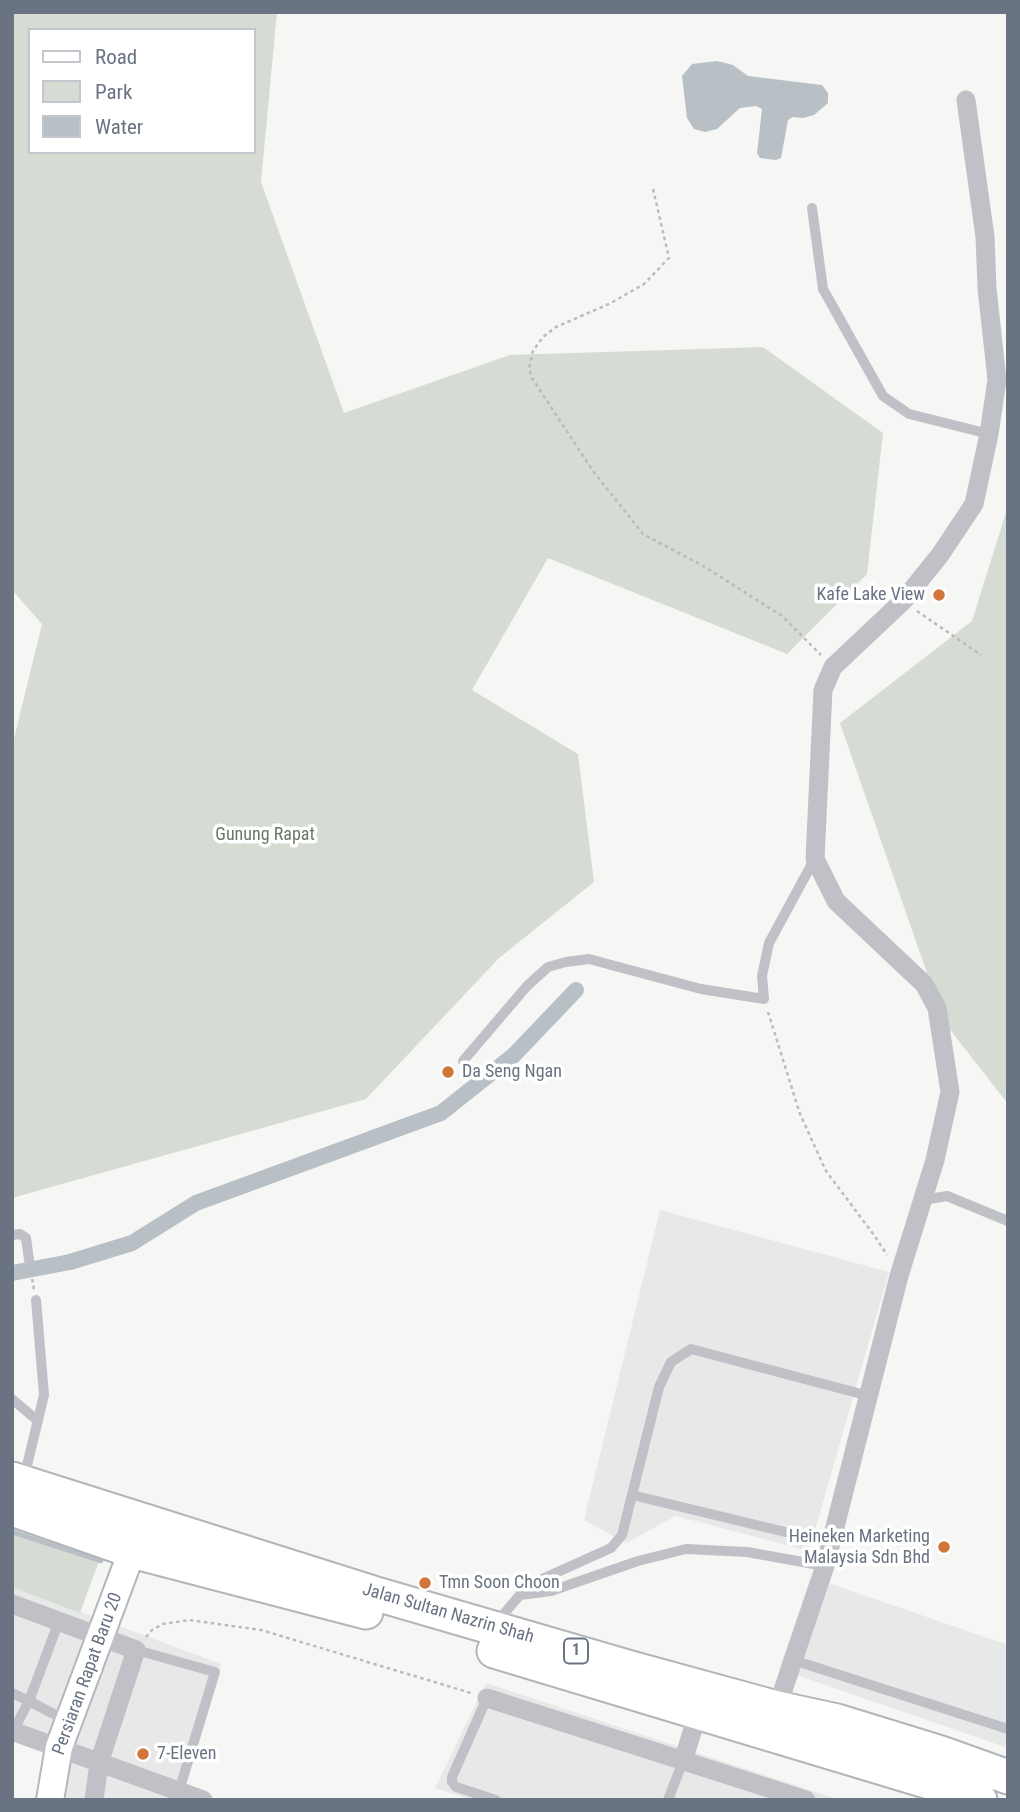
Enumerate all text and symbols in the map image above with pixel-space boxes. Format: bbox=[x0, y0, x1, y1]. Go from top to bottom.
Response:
legend bbox=[28, 28, 256, 154]
text: Road bbox=[95, 45, 137, 69]
text: Park bbox=[95, 80, 132, 104]
text: Water bbox=[95, 115, 143, 139]
place label: Kafe Lake View bbox=[816, 584, 925, 606]
marker: Kafe Lake View bbox=[931, 587, 947, 603]
park label: Gunung Rapat bbox=[215, 824, 315, 846]
place label: Da Seng Ngan bbox=[462, 1061, 562, 1083]
marker: Da Seng Ngan bbox=[440, 1064, 456, 1080]
place label: Heineken Marketing Malaysia Sdn Bhd bbox=[789, 1526, 930, 1568]
marker: Heineken Marketing Malaysia Sdn Bhd bbox=[936, 1539, 952, 1555]
place label: Tmn Soon Choon bbox=[439, 1572, 560, 1594]
marker: Tmn Soon Choon bbox=[417, 1575, 433, 1591]
street label: Jalan Sultan Nazrin Shah bbox=[360, 1579, 536, 1649]
street label: Persiaran Rapat Baru 20 bbox=[49, 1590, 127, 1758]
road number: 1 bbox=[564, 1638, 588, 1664]
place label: 7-Eleven bbox=[157, 1743, 216, 1765]
marker: 7-Eleven bbox=[135, 1746, 151, 1762]

